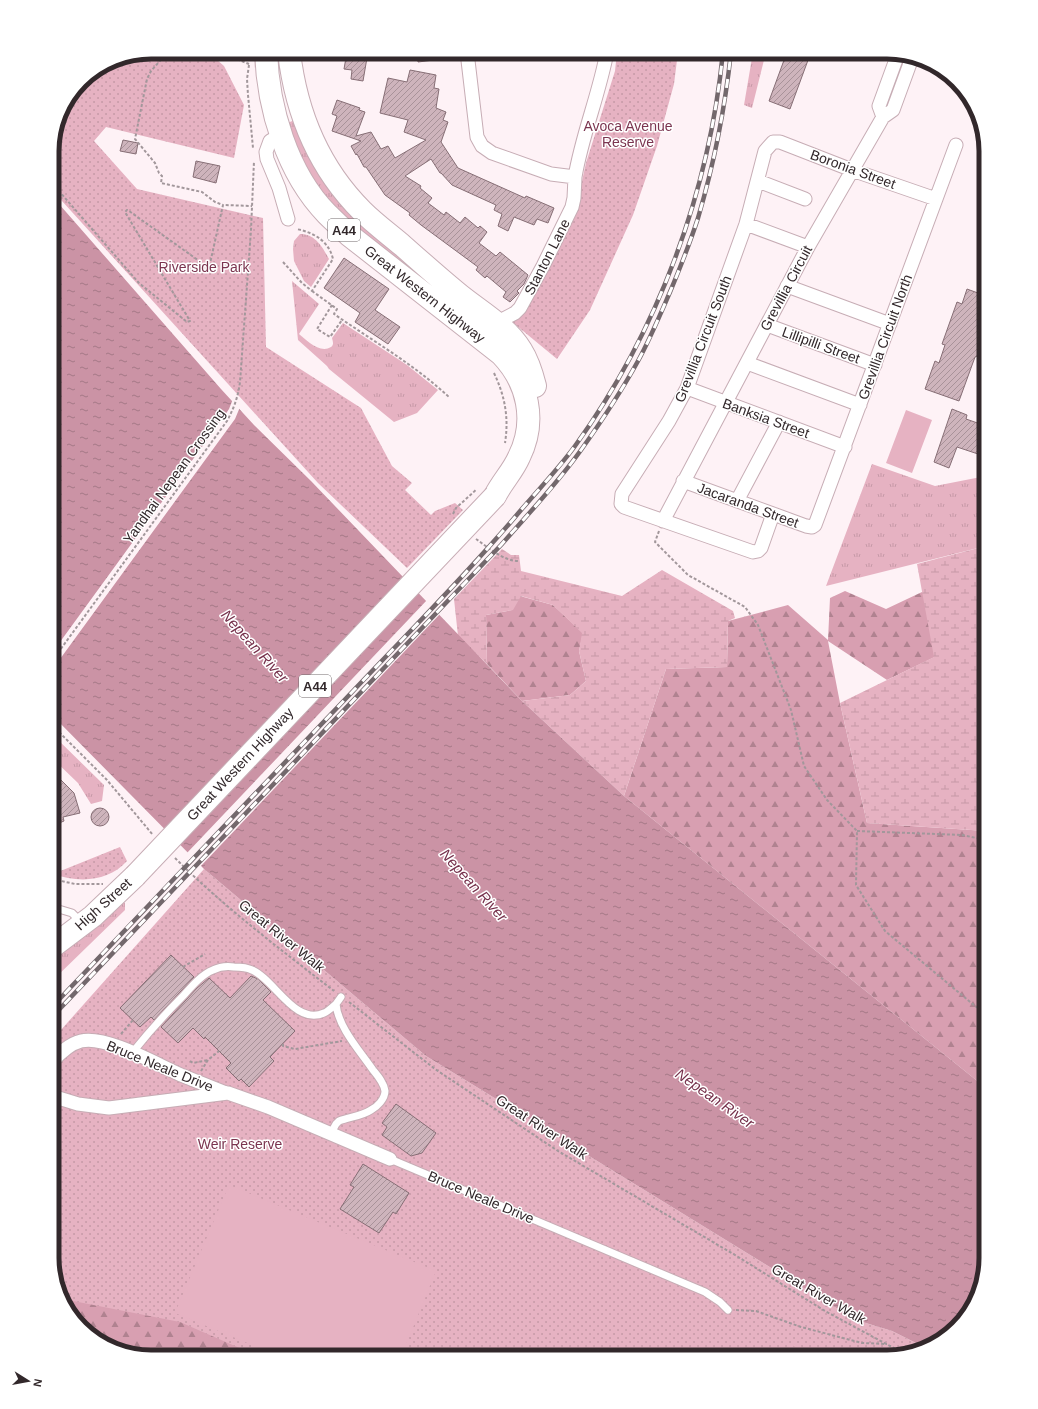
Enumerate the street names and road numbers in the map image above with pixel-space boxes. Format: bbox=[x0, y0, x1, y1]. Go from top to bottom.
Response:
street label: Boronia Street bbox=[808, 146, 898, 192]
street label: Stanton Lane bbox=[521, 216, 573, 298]
road number: A44 bbox=[328, 219, 360, 241]
street label: Great Western Highway bbox=[362, 242, 488, 346]
street label: Grevillia Circuit bbox=[757, 243, 815, 333]
street label: Grevillia Circuit North bbox=[855, 272, 915, 402]
street label: Grevillia Circuit South bbox=[671, 273, 735, 405]
street label: Lillipilli Street bbox=[780, 324, 862, 367]
street label: Banksia Street bbox=[720, 395, 812, 441]
street label: Yandhai Nepean Crossing bbox=[120, 406, 228, 546]
street label: Jacaranda Street bbox=[695, 479, 801, 531]
road number: A44 bbox=[299, 675, 331, 697]
street label: Great Western Highway bbox=[184, 704, 296, 824]
street label: High Street bbox=[72, 875, 134, 933]
street label: Great River Walk bbox=[236, 896, 329, 976]
street label: Bruce Neale Drive bbox=[104, 1037, 216, 1095]
street label: Great River Walk bbox=[493, 1091, 592, 1163]
street label: Bruce Neale Drive bbox=[426, 1167, 537, 1227]
street label: Great River Walk bbox=[769, 1261, 870, 1328]

